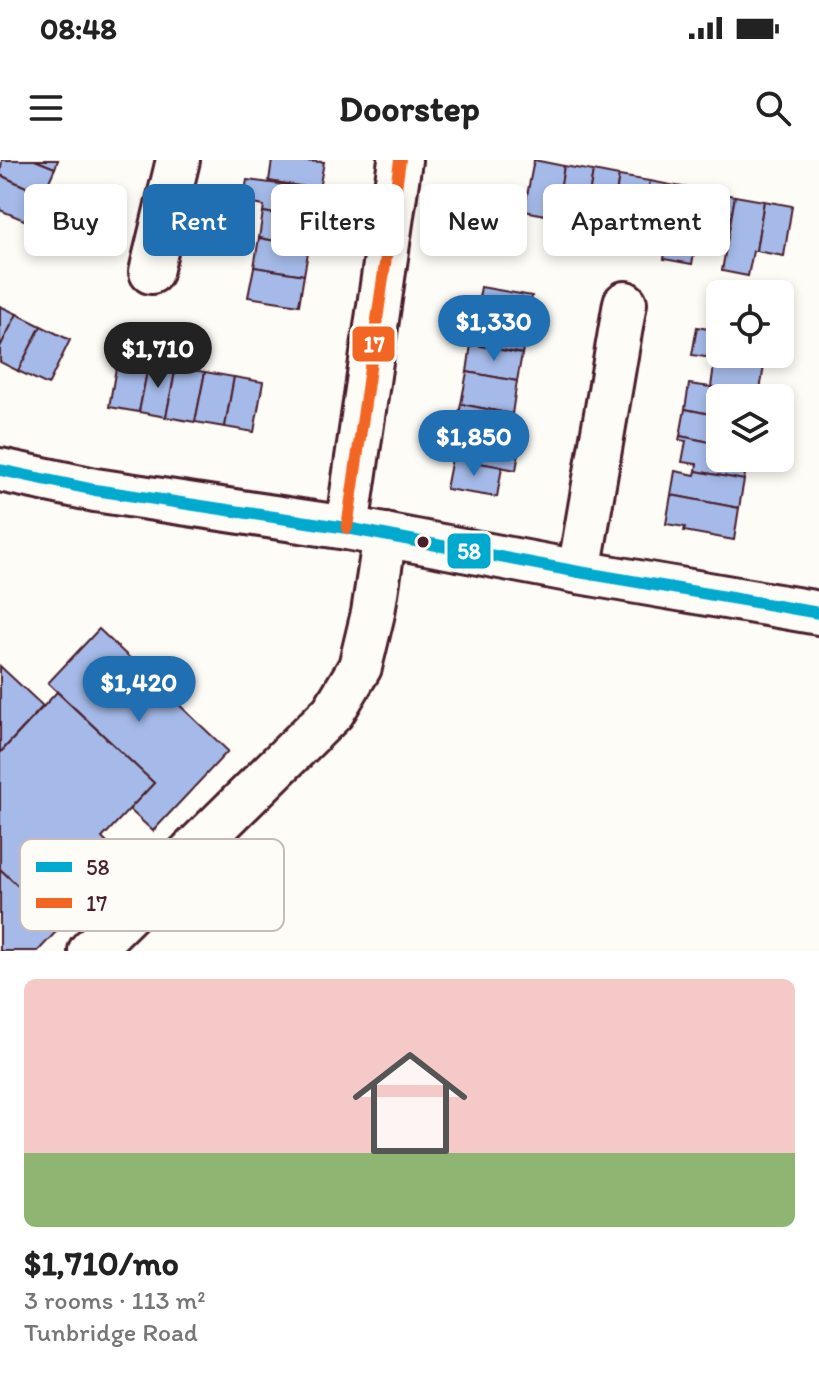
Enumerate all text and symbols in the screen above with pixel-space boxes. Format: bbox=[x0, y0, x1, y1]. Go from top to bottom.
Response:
text: 08:48 bbox=[40, 10, 117, 47]
icon: menu bbox=[24, 86, 68, 130]
icon: search bbox=[751, 86, 795, 130]
text: Doorstep bbox=[339, 87, 480, 130]
chip: Buy bbox=[24, 184, 127, 256]
chip: Rent bbox=[143, 184, 255, 256]
chip: Filters bbox=[271, 184, 404, 256]
chip: New bbox=[420, 184, 527, 256]
chip: Apartment bbox=[543, 184, 730, 256]
map controls bbox=[706, 280, 794, 472]
button: locate bbox=[706, 280, 794, 368]
pin: $1,330 bbox=[429, 295, 559, 363]
text: $1,330 bbox=[456, 305, 532, 337]
pin: $1,710 bbox=[93, 322, 223, 390]
line badge: 17 bbox=[351, 325, 396, 363]
text: 17 bbox=[363, 331, 385, 358]
text: $1,710 bbox=[122, 332, 194, 364]
button: layers bbox=[706, 384, 794, 472]
pin: $1,850 bbox=[409, 410, 539, 478]
text: $1,850 bbox=[436, 420, 512, 452]
line badge: 58 bbox=[446, 532, 492, 570]
unlabelled marker bbox=[415, 534, 431, 550]
text: 58 bbox=[457, 538, 481, 565]
pin: $1,420 bbox=[74, 656, 204, 724]
text: $1,420 bbox=[101, 666, 177, 698]
legend bbox=[20, 839, 284, 931]
text: 58 bbox=[86, 854, 110, 881]
text: 17 bbox=[86, 890, 107, 917]
icon: home bbox=[338, 1031, 482, 1175]
text: $1,710/mo bbox=[24, 1243, 179, 1284]
text: 3 rooms · 113 m² bbox=[24, 1284, 206, 1316]
text: Tunbridge Road bbox=[24, 1316, 198, 1348]

